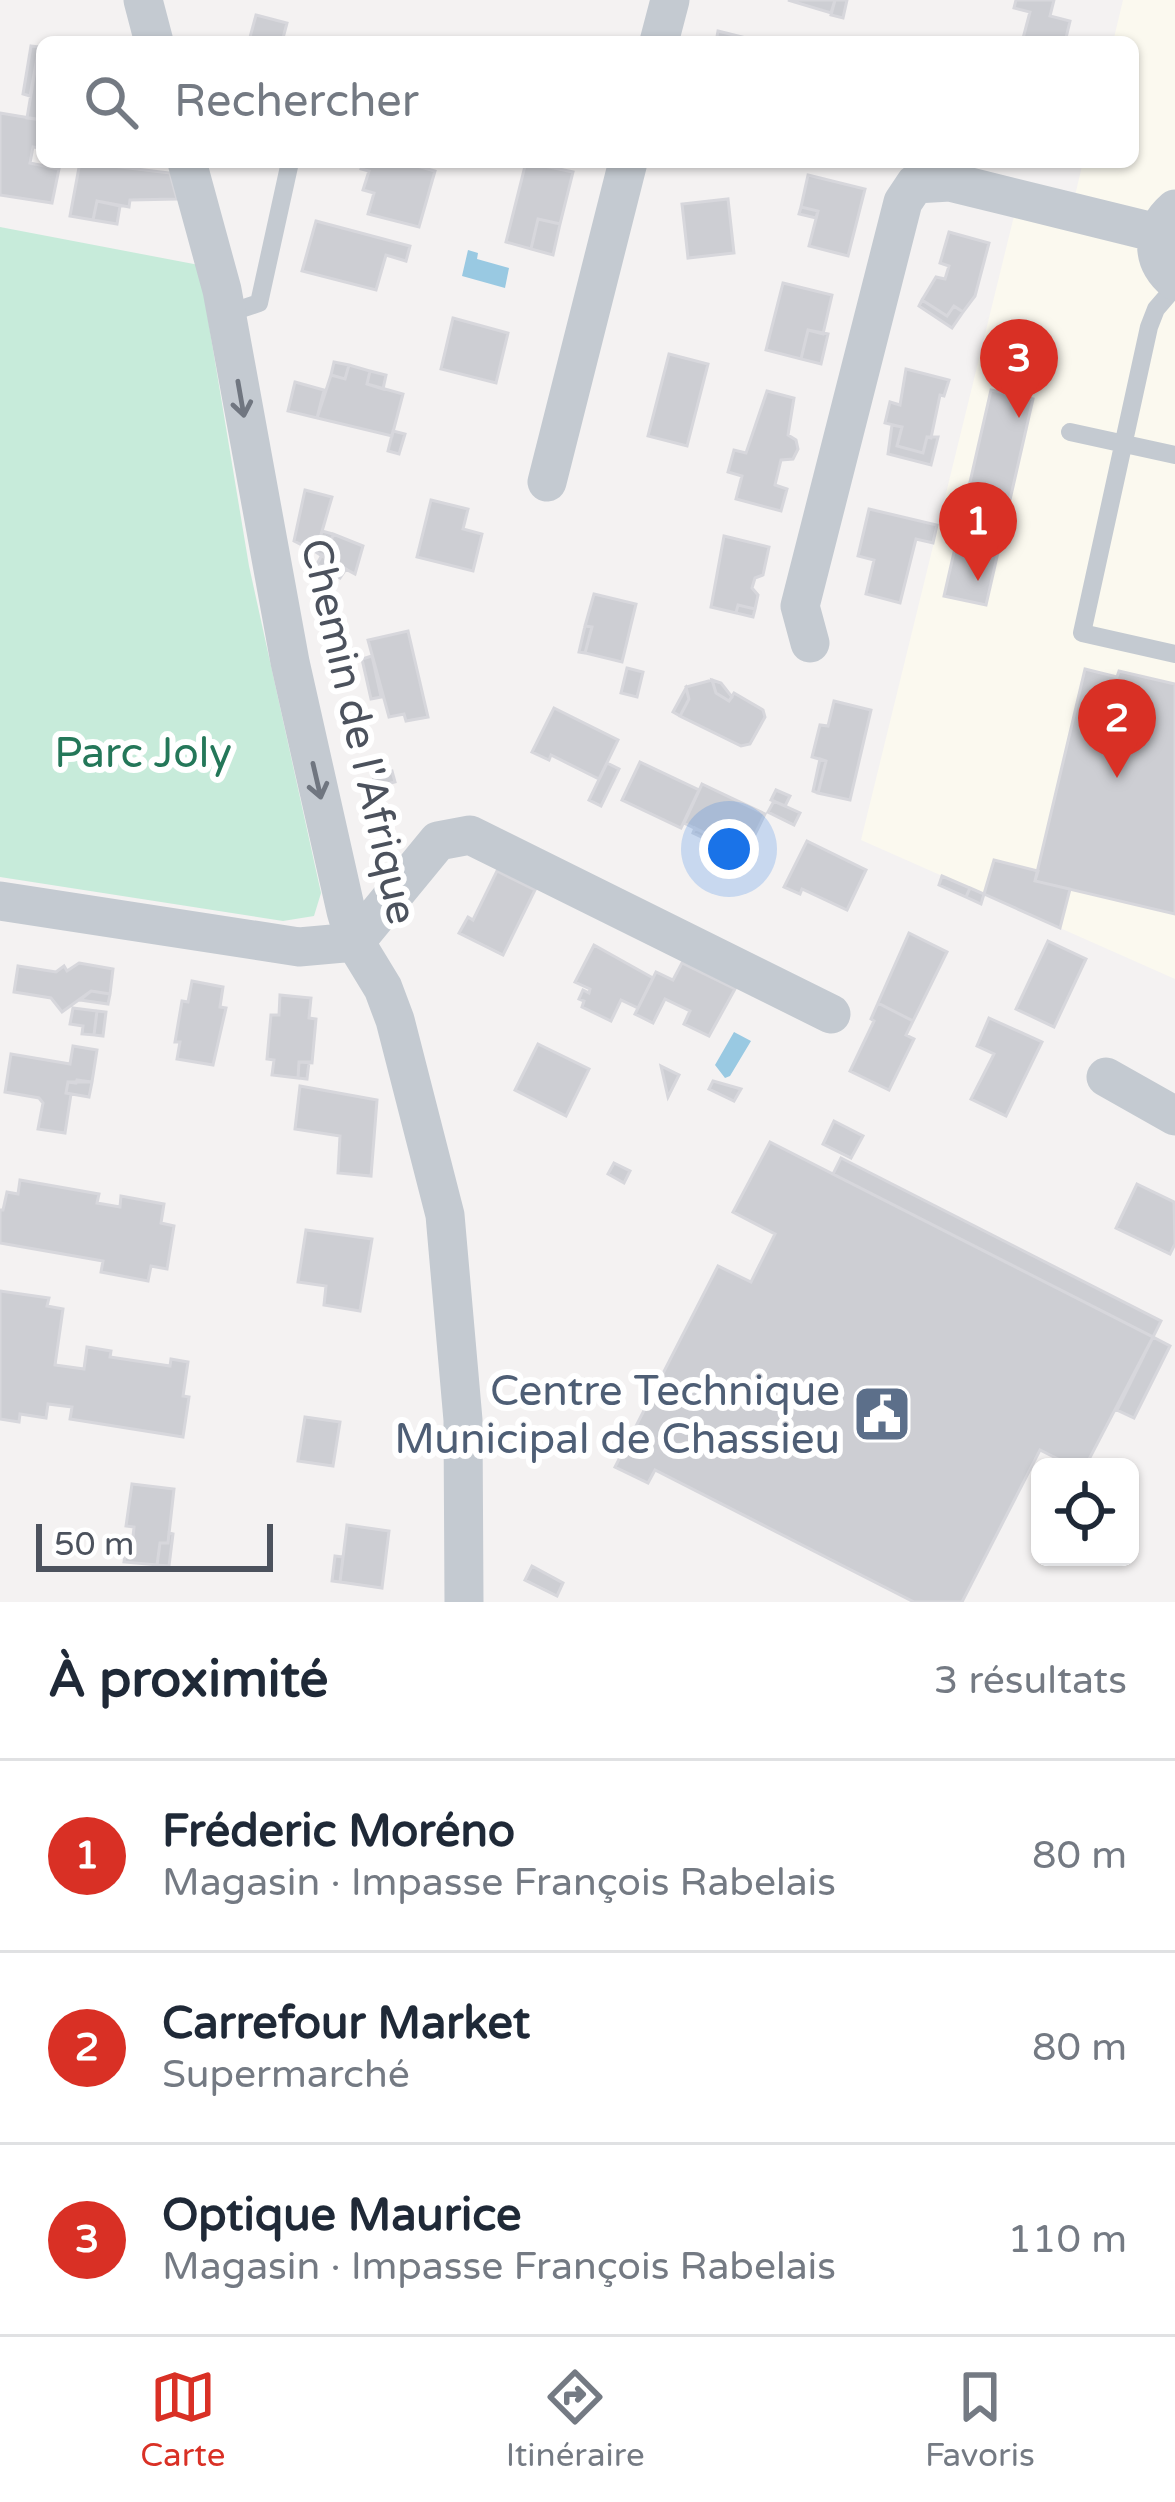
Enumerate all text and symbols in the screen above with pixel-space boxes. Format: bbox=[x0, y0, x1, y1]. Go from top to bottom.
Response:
search box bbox=[36, 36, 1139, 168]
icon: search bbox=[78, 69, 144, 135]
text: Rechercher bbox=[174, 75, 419, 129]
pin: 3 bbox=[980, 319, 1058, 418]
one-way arrow bbox=[231, 378, 254, 417]
pin: 1 bbox=[939, 482, 1017, 581]
street label: Chemin de l'Afrique bbox=[289, 534, 428, 929]
pin: 2 bbox=[1078, 679, 1156, 778]
park label: Parc Joly bbox=[54, 728, 232, 779]
one-way arrow bbox=[307, 762, 329, 800]
your location bbox=[699, 819, 759, 879]
place label: Centre Technique Municipal de Chassieu bbox=[394, 1366, 840, 1465]
public building icon: Centre Technique Municipal de Chassieu bbox=[851, 1383, 913, 1445]
map controls bbox=[1031, 1458, 1139, 1566]
button: locate bbox=[1031, 1458, 1139, 1566]
scale bar bbox=[36, 1518, 273, 1571]
text: 50 m bbox=[54, 1525, 134, 1564]
text: À proximité bbox=[48, 1649, 328, 1711]
text: 3 résultats bbox=[934, 1657, 1127, 1704]
text: Fréderic Moréno bbox=[162, 1805, 515, 1859]
text: 1 bbox=[75, 1832, 99, 1879]
text: 80 m bbox=[1032, 1832, 1127, 1879]
text: Magasin · Impasse François Rabelais bbox=[162, 1859, 836, 1906]
text: Carrefour Market bbox=[162, 1997, 530, 2051]
text: 2 bbox=[75, 2024, 99, 2071]
text: 80 m bbox=[1032, 2024, 1127, 2071]
text: Supermarché bbox=[162, 2051, 410, 2098]
text: Optique Maurice bbox=[162, 2189, 521, 2243]
text: 3 bbox=[75, 2216, 99, 2263]
text: 110 m bbox=[1008, 2216, 1127, 2263]
text: Magasin · Impasse François Rabelais bbox=[162, 2243, 836, 2290]
tab: Carte bbox=[140, 2364, 225, 2475]
tab: Itinéraire bbox=[506, 2364, 645, 2475]
tab: Favoris bbox=[925, 2364, 1035, 2475]

